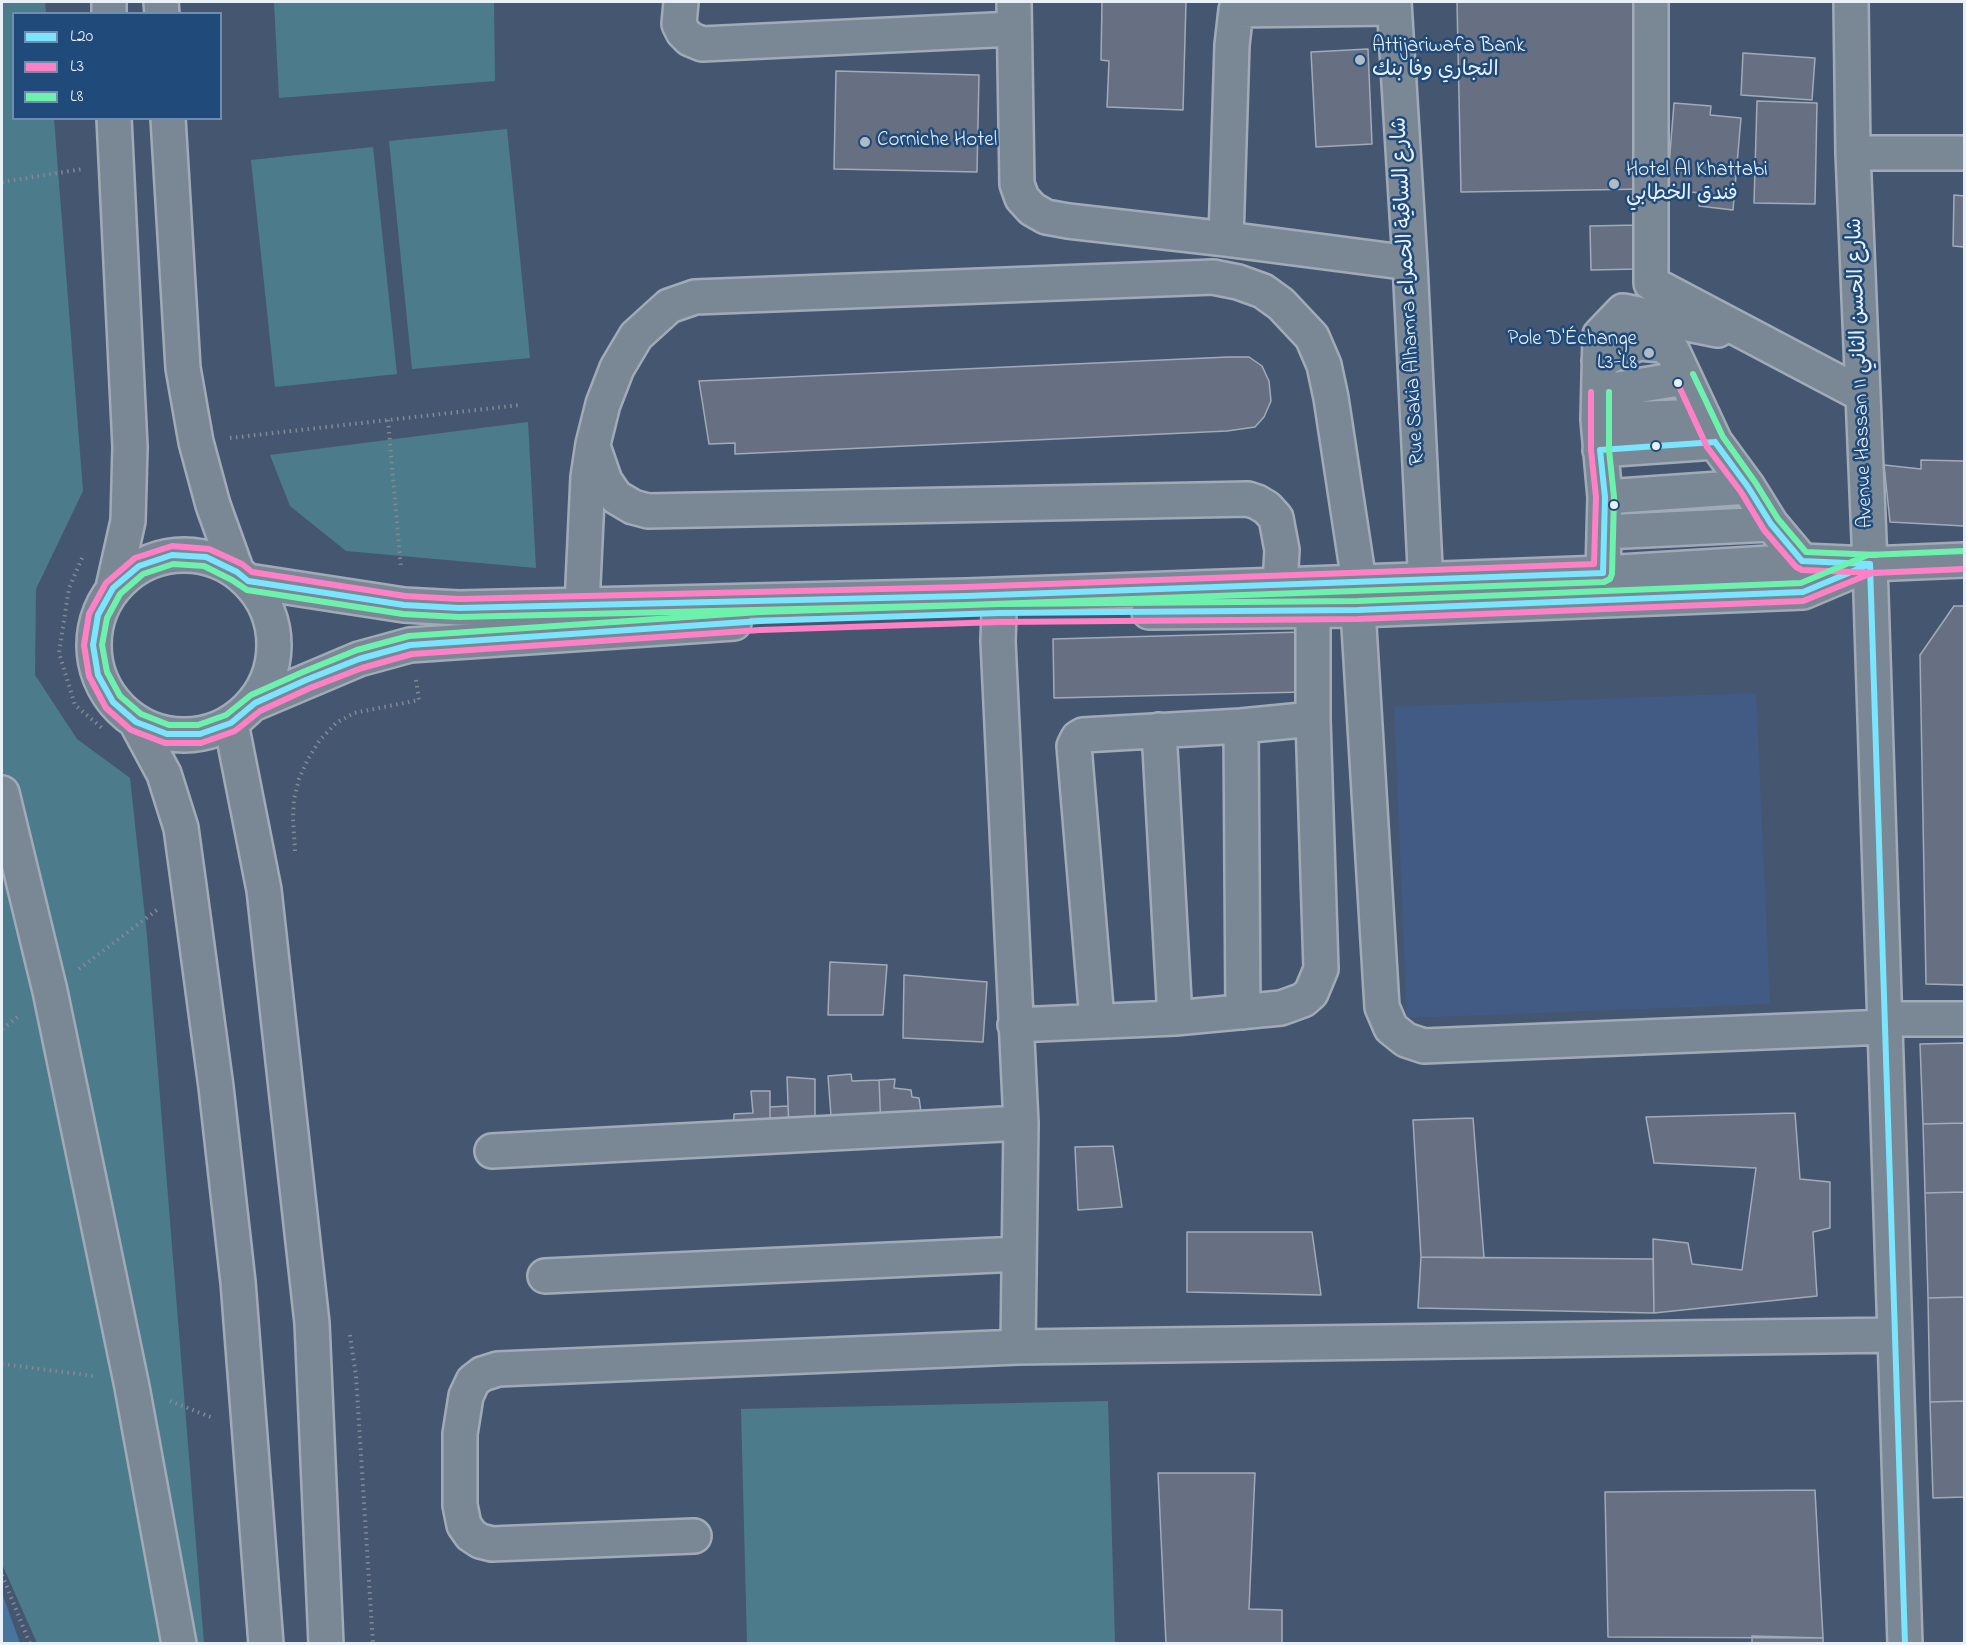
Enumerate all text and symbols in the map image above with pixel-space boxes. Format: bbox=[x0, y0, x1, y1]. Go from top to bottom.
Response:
legend bbox=[12, 12, 222, 120]
text: L20 bbox=[70, 24, 93, 50]
place label: Attijariwafa Bank التجاري وفا بنك bbox=[1372, 35, 1525, 85]
marker: Attijariwafa Bank التجاري وفا بنك bbox=[1353, 53, 1367, 67]
text: L3 bbox=[70, 54, 84, 80]
text: L8 bbox=[70, 84, 83, 110]
street label: Rue Sakia Alhamra شارع الساقية الحمراء bbox=[1388, 116, 1432, 466]
place label: Corniche Hotel bbox=[877, 129, 997, 155]
marker: Corniche Hotel bbox=[858, 135, 872, 149]
place label: Hotel Al Khattabi فندق الخطابي bbox=[1626, 159, 1768, 209]
marker: Hotel Al Khattabi فندق الخطابي bbox=[1607, 177, 1621, 191]
street label: Avenue Hassan II شارع الحسن الثاني bbox=[1844, 217, 1880, 529]
place label: Pole D'Échange L3-L8 bbox=[1507, 328, 1637, 378]
marker: Pole D'Échange L3-L8 bbox=[1642, 346, 1656, 360]
unlabelled marker bbox=[1672, 377, 1684, 389]
unlabelled marker bbox=[1650, 440, 1662, 452]
unlabelled marker bbox=[1608, 499, 1620, 511]

